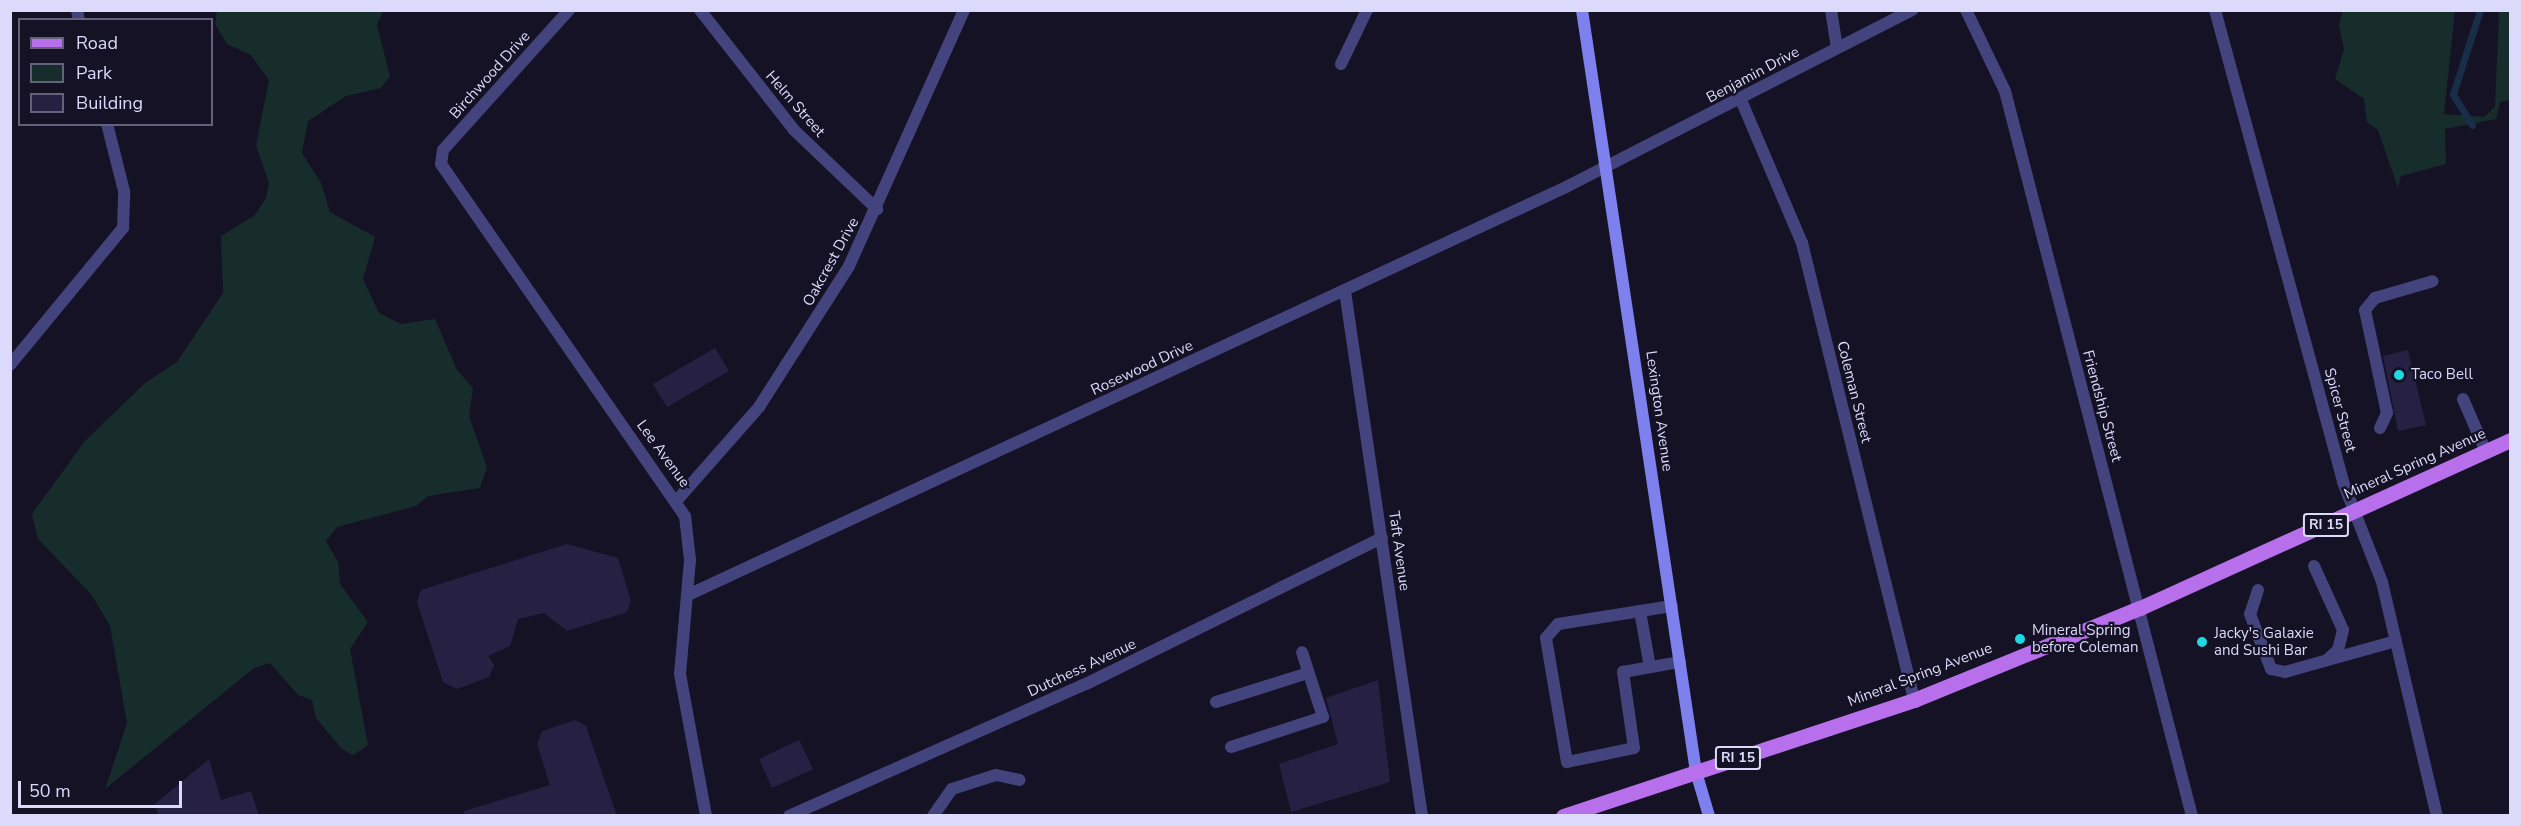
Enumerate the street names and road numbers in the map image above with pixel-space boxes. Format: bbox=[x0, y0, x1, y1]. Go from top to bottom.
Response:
street label: Birchwood Drive bbox=[446, 27, 534, 123]
street label: Benjamin Drive bbox=[1704, 43, 1802, 107]
street label: Helm Street bbox=[761, 67, 829, 141]
street label: Oakcrest Drive bbox=[799, 214, 863, 310]
street label: Rosewood Drive bbox=[1088, 336, 1196, 400]
street label: Coleman Street bbox=[1833, 339, 1875, 445]
street label: Friendship Street bbox=[2078, 348, 2126, 464]
street label: Lexington Avenue bbox=[1642, 350, 1676, 472]
street label: Spicer Street bbox=[2320, 366, 2360, 454]
street label: Lee Avenue bbox=[633, 417, 693, 491]
street label: Mineral Spring Avenue bbox=[2341, 425, 2489, 503]
street label: Taft Avenue bbox=[1384, 510, 1414, 592]
road number: RI 15 bbox=[2302, 514, 2350, 536]
street label: Dutchess Avenue bbox=[1025, 635, 1139, 701]
street label: Mineral Spring Avenue bbox=[1845, 639, 1995, 711]
road number: RI 15 bbox=[1714, 747, 1762, 769]

